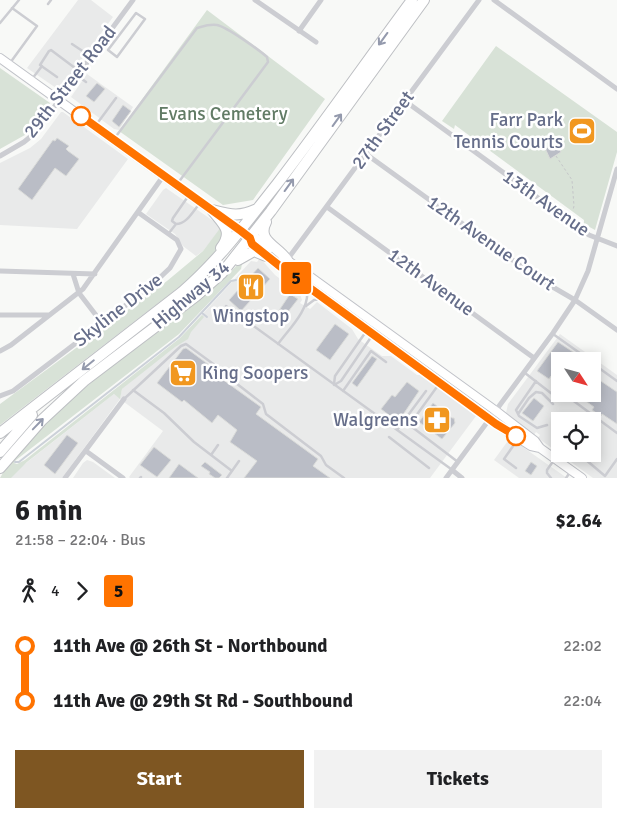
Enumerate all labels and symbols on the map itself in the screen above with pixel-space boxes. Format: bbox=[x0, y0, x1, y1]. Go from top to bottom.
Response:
street label: 29th Street Road bbox=[19, 21, 121, 143]
one-way arrow bbox=[378, 32, 388, 46]
street label: 27th Street bbox=[346, 86, 420, 174]
park label: Evans Cemetery bbox=[158, 102, 288, 126]
unlabelled marker bbox=[71, 106, 91, 126]
place label: Farr Park Tennis Courts bbox=[453, 108, 563, 154]
one-way arrow bbox=[331, 114, 342, 127]
sports icon: Farr Park Tennis Courts bbox=[567, 116, 597, 146]
street label: 13th Avenue bbox=[498, 164, 594, 242]
one-way arrow bbox=[284, 179, 295, 192]
street label: 12th Avenue Court bbox=[423, 190, 559, 296]
street label: 12th Avenue bbox=[383, 243, 479, 321]
street label: Highway 34 bbox=[147, 255, 235, 335]
line badge: 5 bbox=[280, 262, 312, 294]
street label: Skyline Drive bbox=[69, 268, 167, 352]
restaurant icon: Wingstop bbox=[236, 272, 266, 302]
place label: Wingstop bbox=[213, 304, 289, 328]
north arrow bbox=[551, 352, 601, 402]
supermarket icon: King Soopers bbox=[168, 358, 198, 388]
one-way arrow bbox=[82, 360, 95, 371]
place label: King Soopers bbox=[202, 361, 308, 385]
pharmacy icon: Walgreens bbox=[422, 405, 452, 435]
place label: Walgreens bbox=[333, 408, 418, 432]
one-way arrow bbox=[32, 418, 44, 430]
unlabelled marker bbox=[506, 426, 526, 446]

